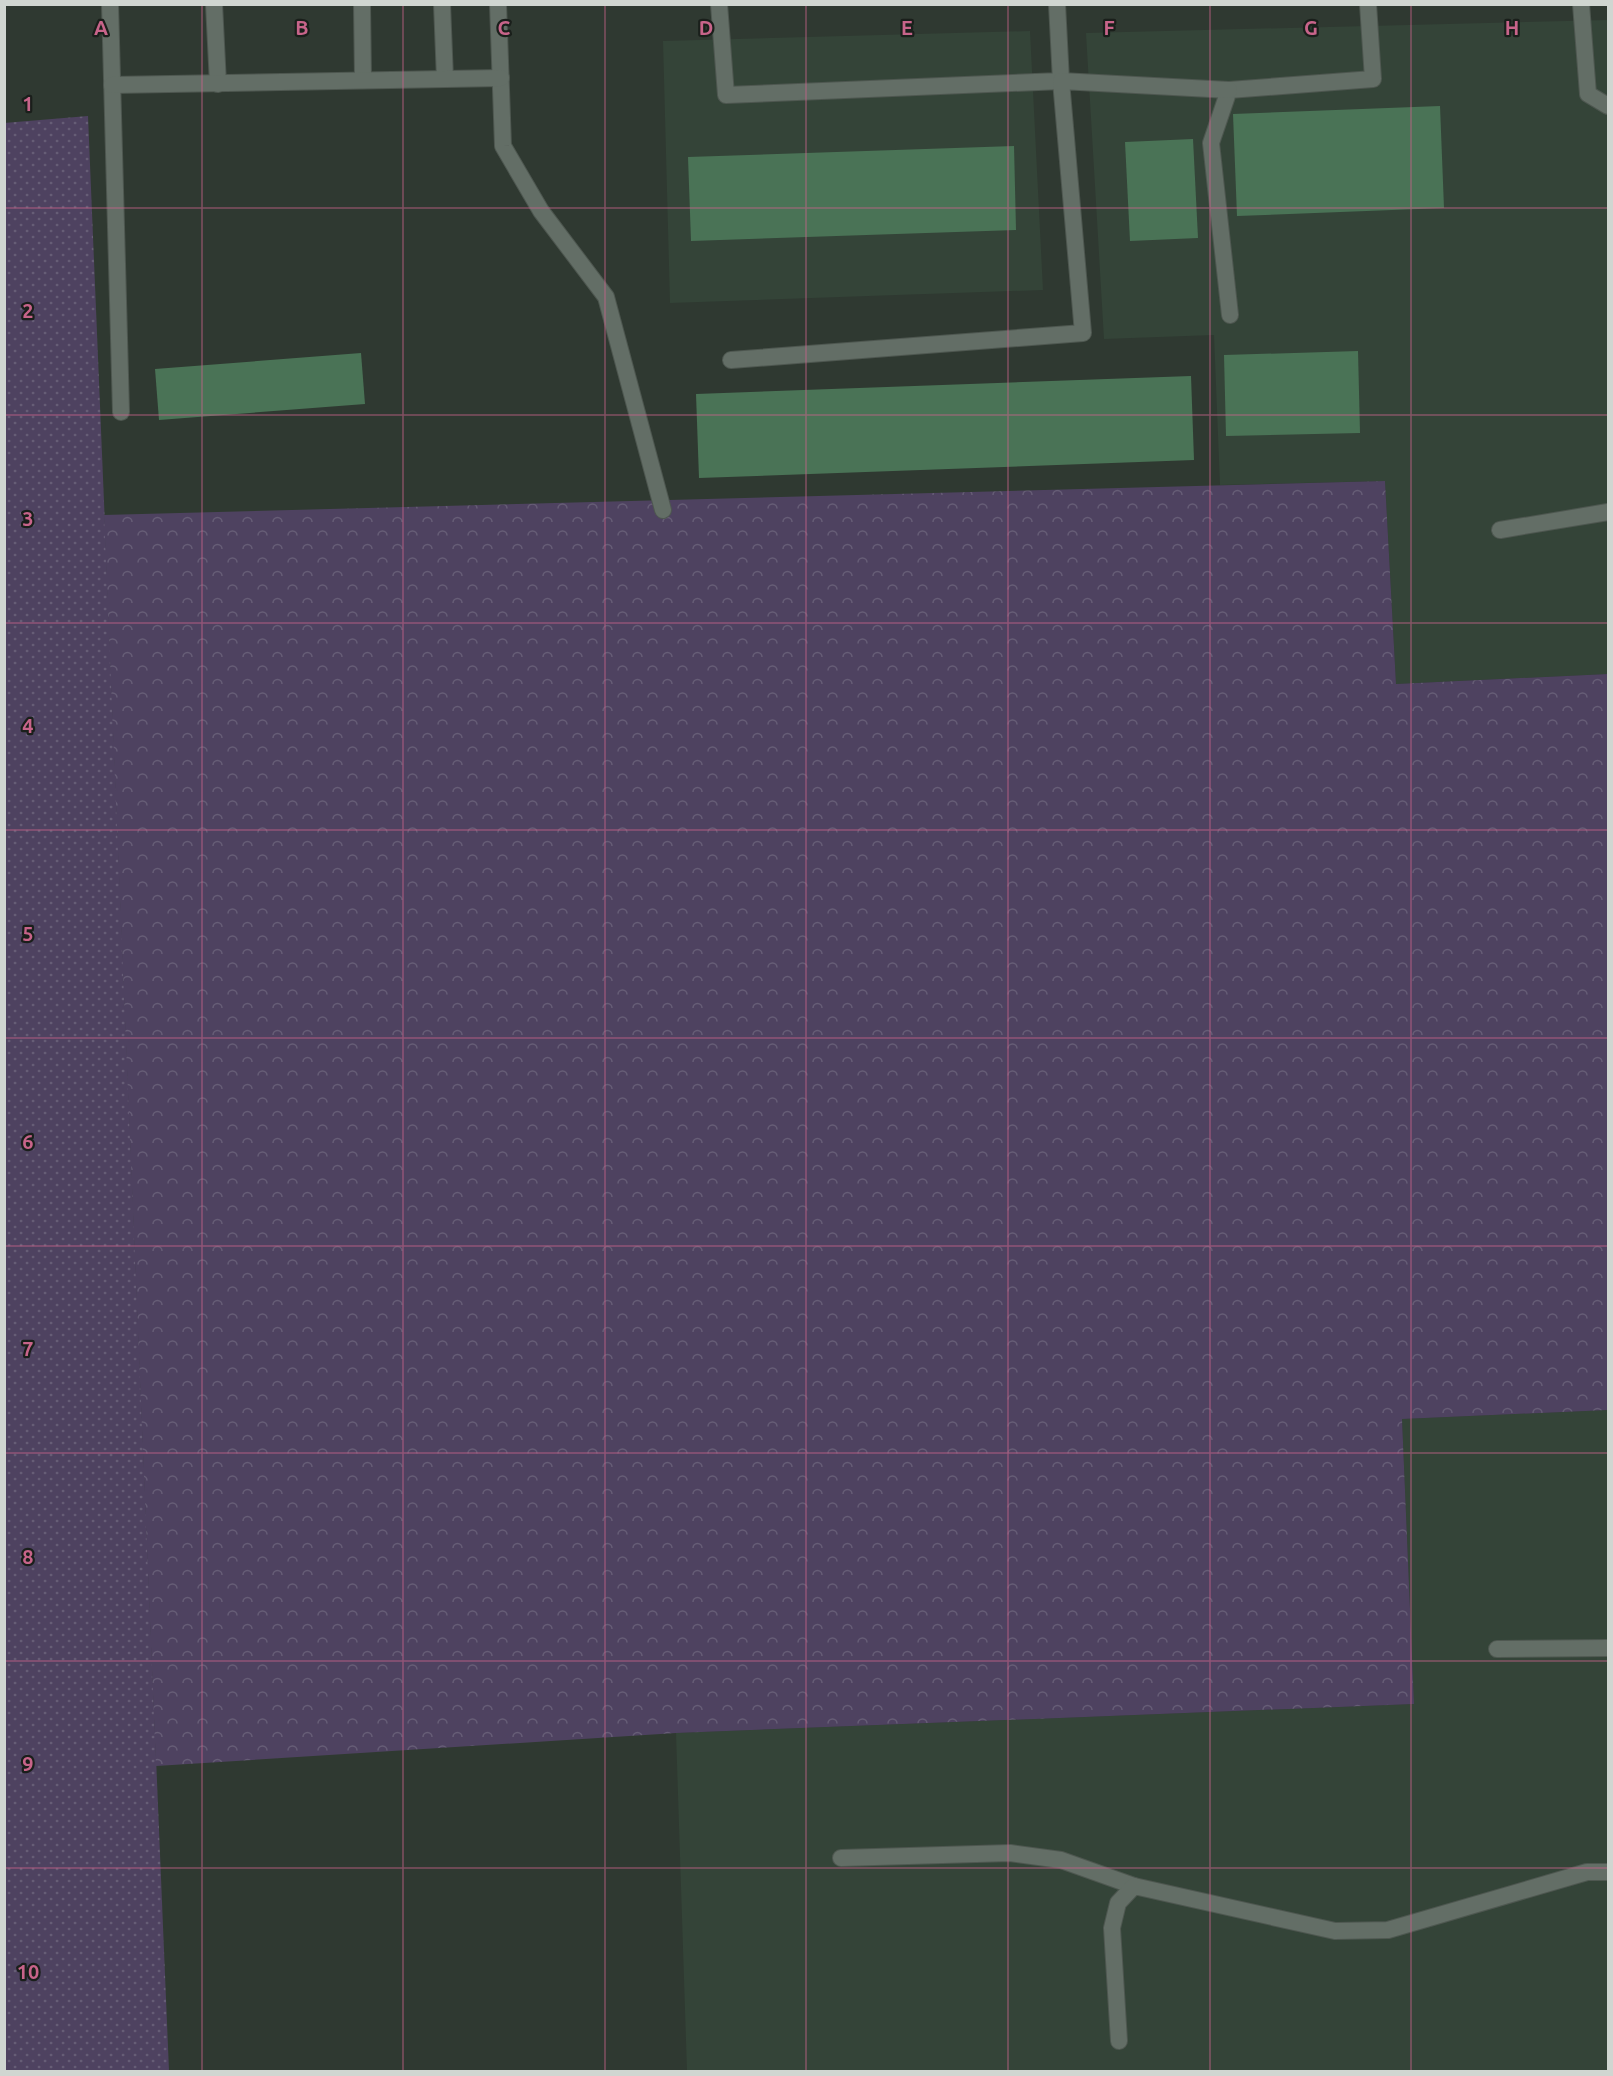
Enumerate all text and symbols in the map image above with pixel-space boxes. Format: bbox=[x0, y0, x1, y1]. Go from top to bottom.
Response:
text: A bbox=[94, 16, 108, 39]
text: B bbox=[295, 16, 309, 39]
text: C bbox=[498, 16, 511, 39]
text: D bbox=[699, 16, 713, 39]
text: E bbox=[901, 16, 913, 39]
text: F bbox=[1103, 16, 1115, 39]
text: G bbox=[1304, 16, 1318, 39]
text: H bbox=[1505, 16, 1519, 39]
text: 1 bbox=[22, 92, 34, 115]
text: 2 bbox=[22, 299, 34, 322]
text: 3 bbox=[22, 507, 34, 530]
text: 4 bbox=[22, 714, 34, 737]
text: 5 bbox=[22, 922, 34, 945]
text: 6 bbox=[22, 1130, 34, 1153]
text: 7 bbox=[22, 1337, 34, 1360]
text: 8 bbox=[22, 1545, 34, 1568]
text: 9 bbox=[22, 1752, 34, 1775]
text: 10 bbox=[17, 1960, 39, 1983]

